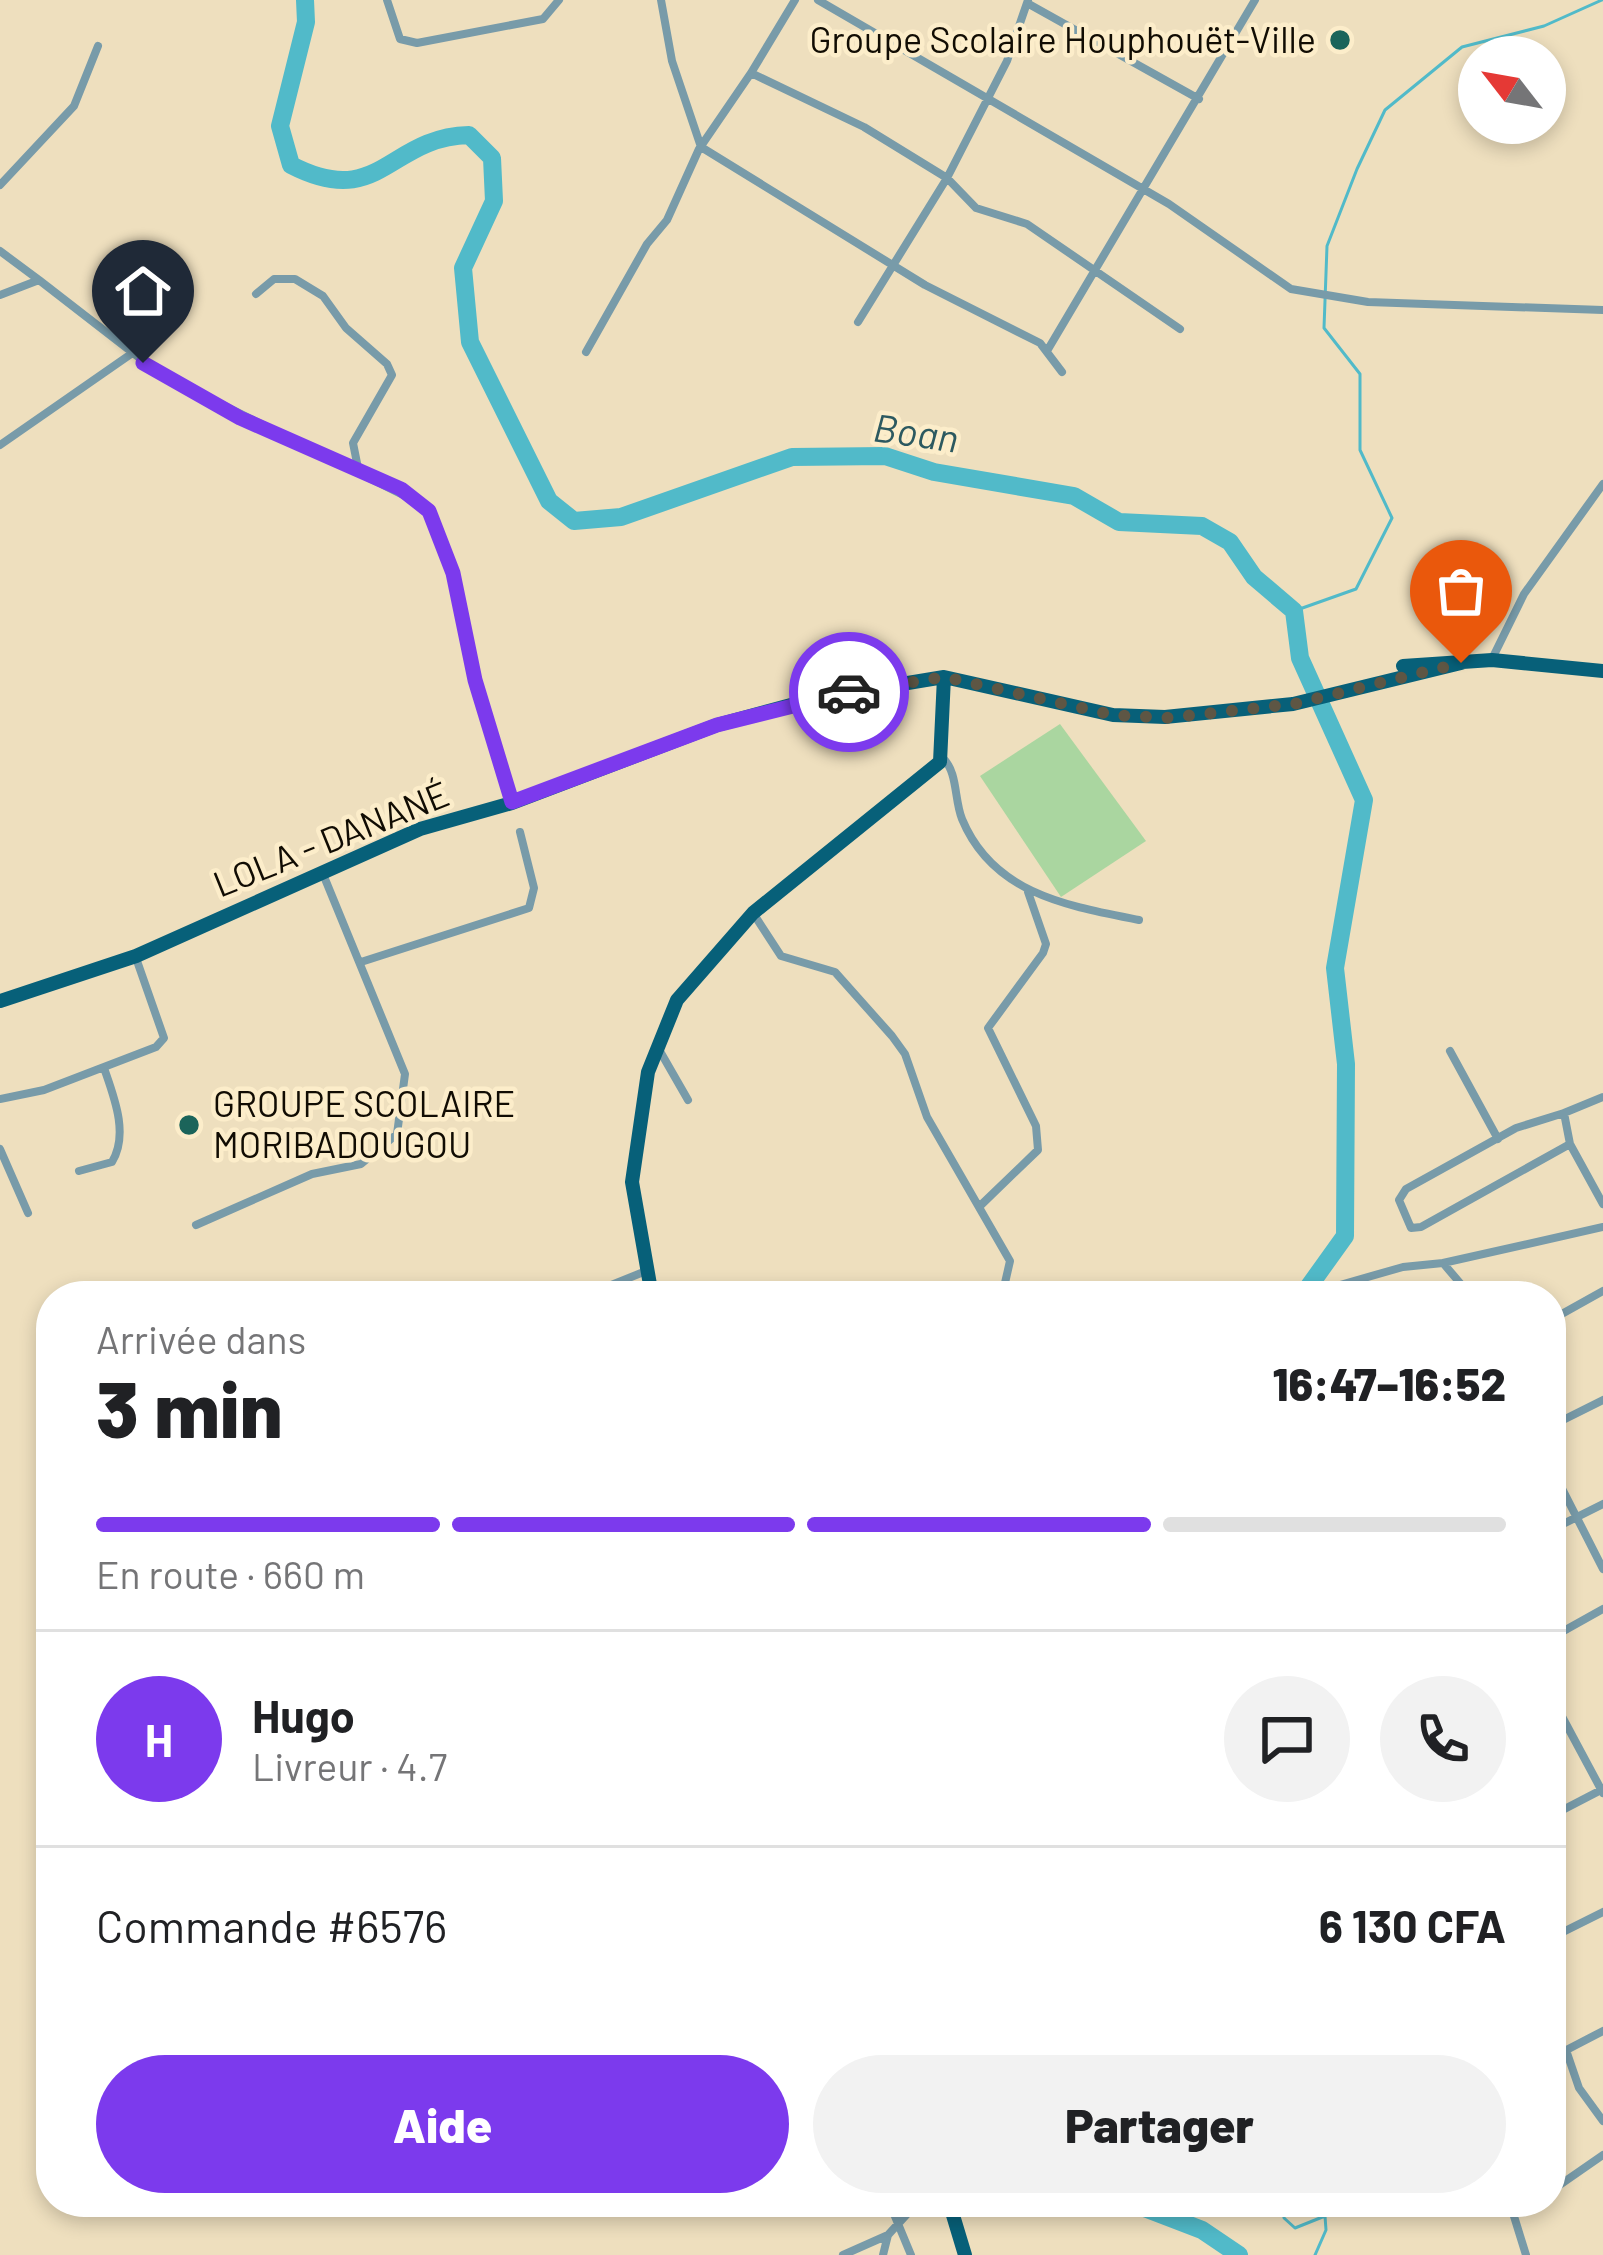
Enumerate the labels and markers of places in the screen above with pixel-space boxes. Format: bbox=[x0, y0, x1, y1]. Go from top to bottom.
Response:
place label: Groupe Scolaire Houphouët-Ville bbox=[809, 17, 1316, 60]
marker: Groupe Scolaire Houphouët-Ville bbox=[1327, 27, 1353, 53]
pin bbox=[92, 240, 194, 363]
pin bbox=[1410, 540, 1512, 663]
place label: GROUPE SCOLAIRE MORIBADOUGOU bbox=[213, 1081, 515, 1165]
marker: GROUPE SCOLAIRE MORIBADOUGOU bbox=[176, 1112, 202, 1138]

